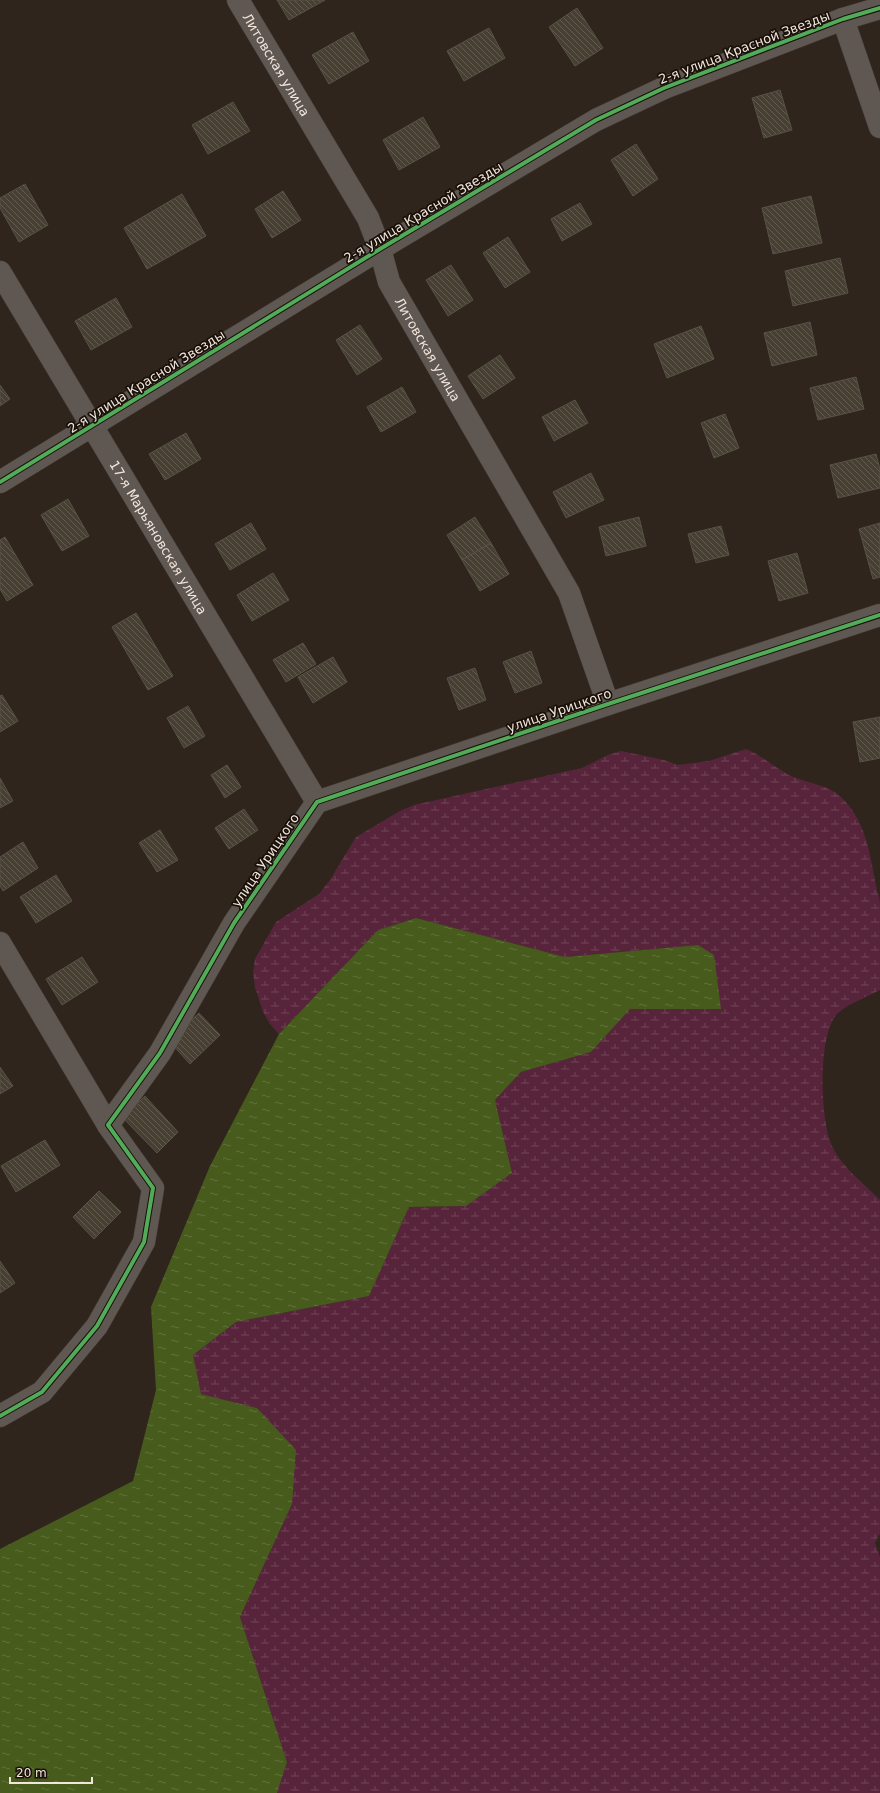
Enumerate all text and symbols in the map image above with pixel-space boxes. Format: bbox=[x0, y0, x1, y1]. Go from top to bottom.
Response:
street label: 2-я улица Красной Звезды bbox=[656, 8, 832, 87]
street label: Литовская улица bbox=[239, 10, 313, 119]
street label: 2-я улица Красной Звезды bbox=[341, 159, 505, 266]
street label: Литовская улица bbox=[392, 295, 463, 404]
street label: 2-я улица Красной Звезды bbox=[65, 327, 227, 436]
street label: 17-я Марьяновская улица bbox=[106, 458, 210, 617]
street label: улица Урицкого bbox=[505, 686, 613, 735]
street label: улица Урицкого bbox=[229, 811, 302, 910]
scale bar bbox=[10, 1759, 92, 1785]
text: 20 m bbox=[16, 1766, 47, 1780]

